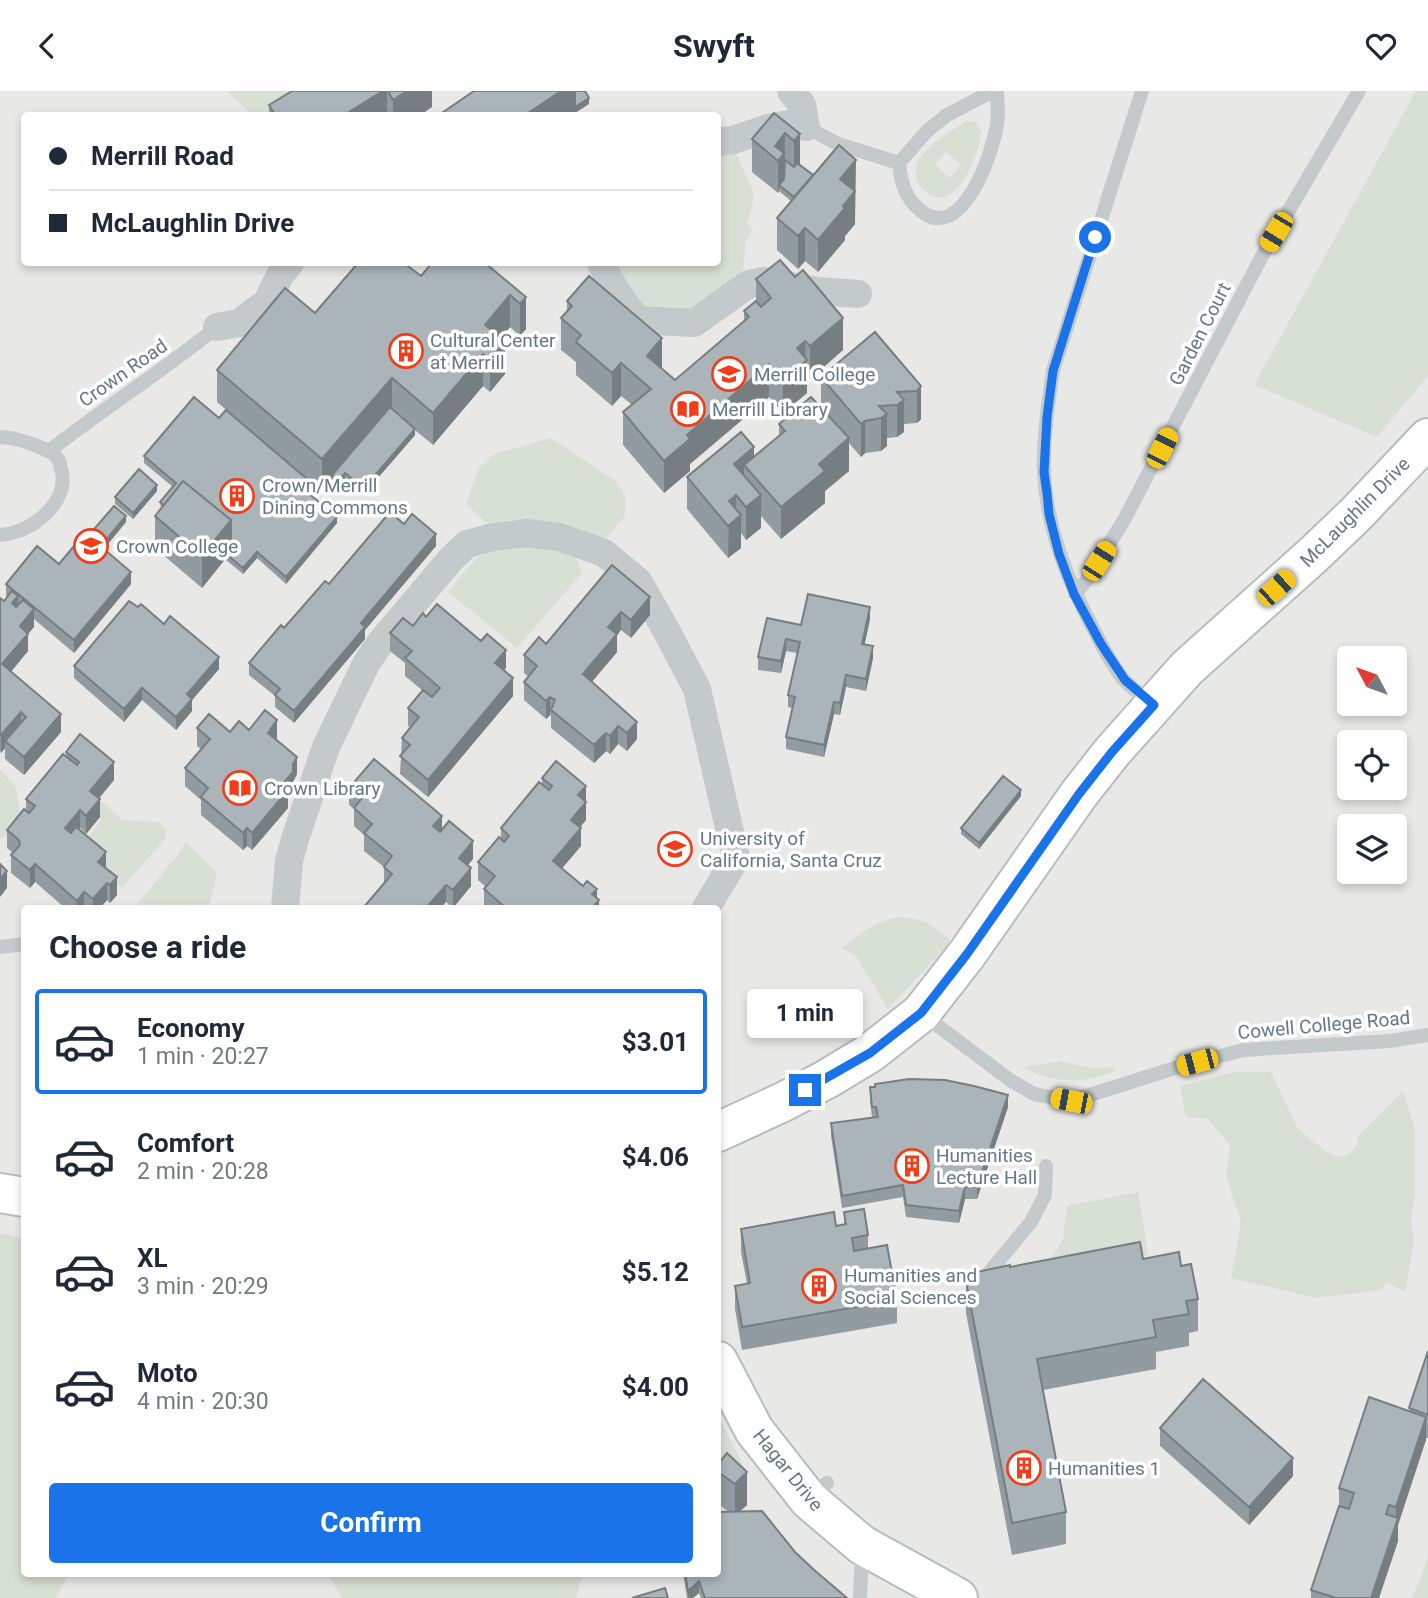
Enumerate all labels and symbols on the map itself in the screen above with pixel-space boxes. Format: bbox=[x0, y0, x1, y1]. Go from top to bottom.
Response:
car bbox=[1257, 209, 1296, 255]
route start bbox=[1079, 221, 1111, 253]
street label: Garden Court bbox=[1164, 279, 1236, 389]
place label: Cultural Center at Merrill bbox=[430, 329, 556, 374]
building icon: Cultural Center at Merrill bbox=[387, 332, 425, 370]
street label: Crown Road bbox=[74, 334, 172, 412]
school or university icon: Merrill College bbox=[710, 355, 748, 393]
place label: Merrill College bbox=[754, 363, 875, 386]
library icon: Merrill Library bbox=[669, 390, 707, 428]
place label: Merrill Library bbox=[712, 398, 828, 421]
car bbox=[1144, 425, 1181, 471]
street label: McLaughlin Drive bbox=[1295, 452, 1415, 572]
place label: Crown/Merrill Dining Commons bbox=[262, 474, 408, 519]
building icon: Crown/Merrill Dining Commons bbox=[218, 477, 256, 515]
school or university icon: Crown College bbox=[72, 527, 110, 565]
place label: Crown College bbox=[116, 535, 238, 558]
car bbox=[1079, 538, 1120, 584]
car bbox=[1254, 566, 1299, 610]
north arrow bbox=[1337, 646, 1407, 716]
library icon: Crown Library bbox=[221, 769, 259, 807]
place label: Crown Library bbox=[264, 777, 380, 800]
place label: University of California, Santa Cruz bbox=[700, 827, 882, 872]
school or university icon: University of California, Santa Cruz bbox=[656, 830, 694, 868]
callout: 1 min bbox=[747, 989, 863, 1037]
street label: Cowell College Road bbox=[1237, 1006, 1411, 1044]
car bbox=[1174, 1046, 1221, 1078]
route end bbox=[789, 1074, 821, 1106]
car bbox=[1049, 1087, 1094, 1115]
place label: Humanities Lecture Hall bbox=[936, 1144, 1037, 1189]
building icon: Humanities Lecture Hall bbox=[893, 1147, 931, 1185]
place label: Humanities and Social Sciences bbox=[844, 1264, 977, 1309]
building icon: Humanities and Social Sciences bbox=[800, 1267, 838, 1305]
street label: Hagar Drive bbox=[748, 1424, 828, 1516]
building icon: Humanities 1 bbox=[1005, 1449, 1043, 1487]
place label: Humanities 1 bbox=[1048, 1457, 1160, 1480]

